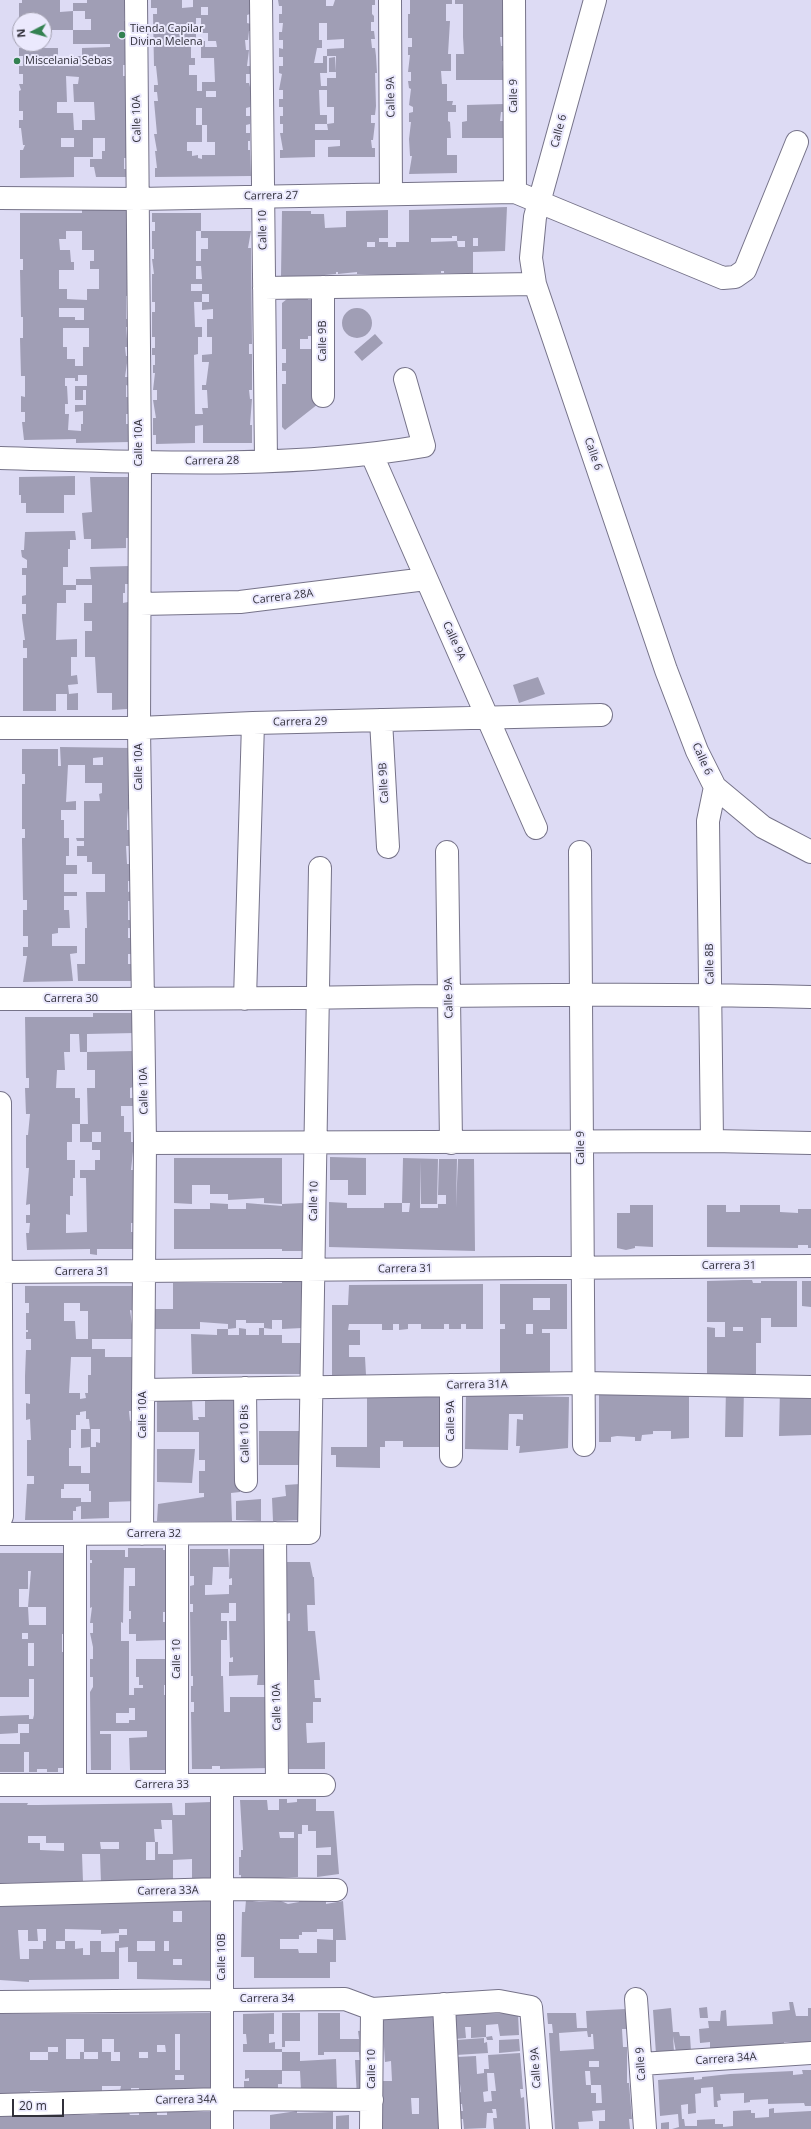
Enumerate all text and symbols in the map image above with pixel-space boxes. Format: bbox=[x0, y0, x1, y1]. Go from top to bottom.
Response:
north arrow bbox=[12, 12, 52, 52]
place label: Tienda Capilar Divina Melena bbox=[130, 22, 203, 48]
text: N bbox=[13, 28, 28, 38]
marker: Tienda Capilar Divina Melena bbox=[117, 30, 127, 40]
place label: Miscelania Sebas bbox=[25, 54, 112, 68]
marker: Miscelania Sebas bbox=[12, 56, 22, 66]
street label: Calle 9A bbox=[384, 76, 398, 118]
street label: Calle 9 bbox=[507, 79, 521, 113]
street label: Calle 10A bbox=[130, 95, 144, 143]
street label: Calle 6 bbox=[548, 113, 570, 149]
street label: Carrera 27 bbox=[244, 189, 298, 203]
street label: Calle 10 bbox=[256, 210, 270, 250]
street label: Calle 9B bbox=[316, 320, 330, 362]
street label: Calle 10A bbox=[132, 419, 146, 467]
street label: Calle 6 bbox=[581, 436, 605, 472]
street label: Carrera 28 bbox=[185, 454, 239, 468]
street label: Carrera 28A bbox=[252, 587, 314, 607]
street label: Calle 9A bbox=[440, 620, 468, 662]
street label: Carrera 29 bbox=[273, 715, 327, 729]
street label: Calle 6 bbox=[689, 741, 715, 777]
street label: Calle 10A bbox=[132, 743, 146, 791]
street label: Calle 9B bbox=[376, 762, 392, 804]
street label: Calle 8B bbox=[703, 943, 717, 985]
street label: Calle 9A bbox=[442, 977, 456, 1019]
street label: Carrera 30 bbox=[44, 992, 98, 1006]
street label: Calle 10A bbox=[137, 1067, 151, 1115]
street label: Calle 9 bbox=[574, 1131, 588, 1165]
street label: Calle 10 bbox=[307, 1181, 321, 1221]
street label: Carrera 31 bbox=[702, 1259, 756, 1273]
street label: Carrera 31 bbox=[378, 1262, 432, 1276]
street label: Carrera 31 bbox=[55, 1265, 109, 1279]
street label: Carrera 31A bbox=[446, 1378, 508, 1392]
street label: Calle 10A bbox=[136, 1391, 150, 1439]
street label: Calle 9A bbox=[444, 1401, 458, 1441]
street label: Calle 10 Bis bbox=[238, 1405, 252, 1463]
street label: Carrera 32 bbox=[127, 1527, 181, 1541]
street label: Calle 10 bbox=[170, 1639, 184, 1679]
street label: Calle 10A bbox=[270, 1683, 284, 1731]
street label: Carrera 33 bbox=[135, 1778, 189, 1792]
street label: Carrera 33A bbox=[137, 1884, 199, 1898]
street label: Calle 10B bbox=[215, 1933, 229, 1981]
street label: Carrera 34 bbox=[240, 1992, 294, 2006]
street label: Calle 9A bbox=[528, 2047, 544, 2089]
street label: Calle 9 bbox=[633, 2047, 649, 2081]
street label: Calle 10 bbox=[365, 2049, 379, 2089]
street label: Carrera 34A bbox=[695, 2050, 757, 2068]
scale bar bbox=[14, 2091, 66, 2117]
street label: Carrera 34A bbox=[155, 2093, 217, 2107]
text: 20 m bbox=[19, 2097, 47, 2114]

